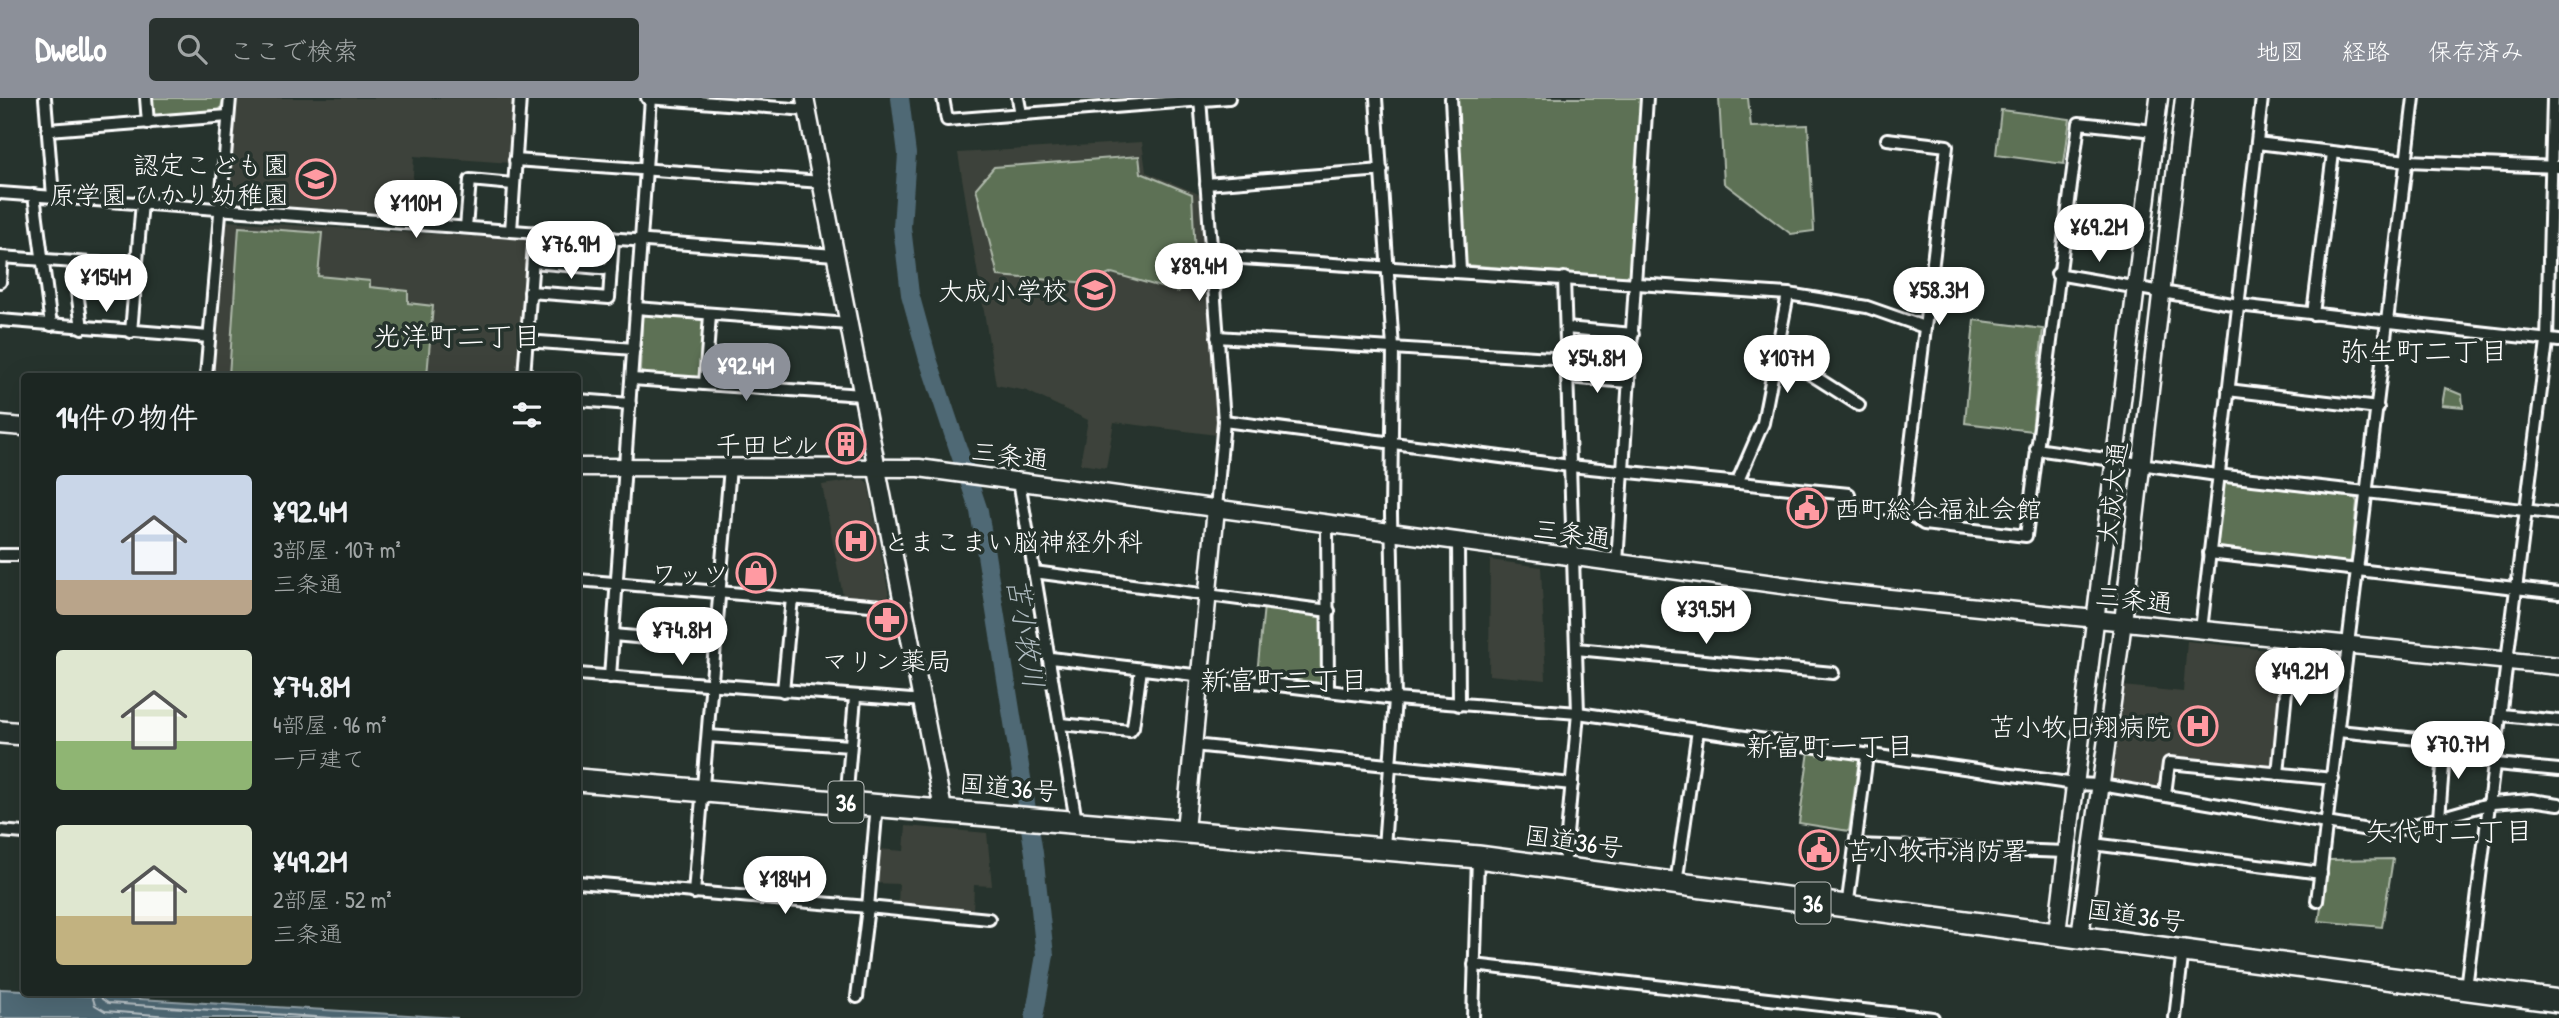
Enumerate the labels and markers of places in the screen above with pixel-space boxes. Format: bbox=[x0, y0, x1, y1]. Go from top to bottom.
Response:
place label: 認定こども園 原学園 ひかり幼稚園 bbox=[49, 147, 289, 212]
school or university icon: 認定こども園 原学園 ひかり幼稚園 bbox=[295, 158, 337, 200]
pin: ¥110M bbox=[367, 180, 465, 240]
pin: ¥69.2M bbox=[2042, 204, 2156, 264]
pin: ¥76.9M bbox=[514, 222, 628, 281]
pin: ¥89.4M bbox=[1142, 244, 1256, 303]
pin: ¥154M bbox=[57, 254, 155, 314]
pin: ¥58.3M bbox=[1882, 268, 1996, 327]
school or university icon: 大成小学校 bbox=[1074, 269, 1116, 311]
place label: 大成小学校 bbox=[938, 273, 1068, 308]
pin: ¥54.8M bbox=[1540, 336, 1654, 395]
pin: ¥107M bbox=[1738, 336, 1836, 395]
pin: ¥92.4M bbox=[689, 344, 803, 403]
building icon: 千田ビル bbox=[825, 423, 867, 465]
place label: 千田ビル bbox=[716, 427, 819, 462]
public building icon: 西町総合福祉会館 bbox=[1786, 487, 1828, 529]
place label: 西町総合福祉会館 bbox=[1834, 491, 2042, 526]
hospital icon: とまこまい脳神経外科 bbox=[835, 520, 877, 562]
place label: とまこまい脳神経外科 bbox=[883, 524, 1143, 559]
shop icon: ワッツ bbox=[735, 552, 777, 594]
place label: ワッツ bbox=[651, 556, 729, 591]
pin: ¥39.5M bbox=[1649, 587, 1763, 646]
pharmacy icon: マリン薬局 bbox=[866, 599, 908, 641]
pin: ¥74.8M bbox=[625, 608, 739, 667]
place label: マリン薬局 bbox=[822, 643, 952, 678]
pin: ¥49.2M bbox=[2243, 648, 2357, 708]
hospital icon: 苫小牧日翔病院 bbox=[2177, 705, 2219, 747]
place label: 苫小牧日翔病院 bbox=[1989, 709, 2171, 744]
pin: ¥70.7M bbox=[2401, 722, 2515, 781]
public building icon: 苫小牧市消防署 bbox=[1798, 829, 1840, 871]
place label: 苫小牧市消防署 bbox=[1846, 833, 2028, 868]
pin: ¥184M bbox=[736, 856, 834, 916]

